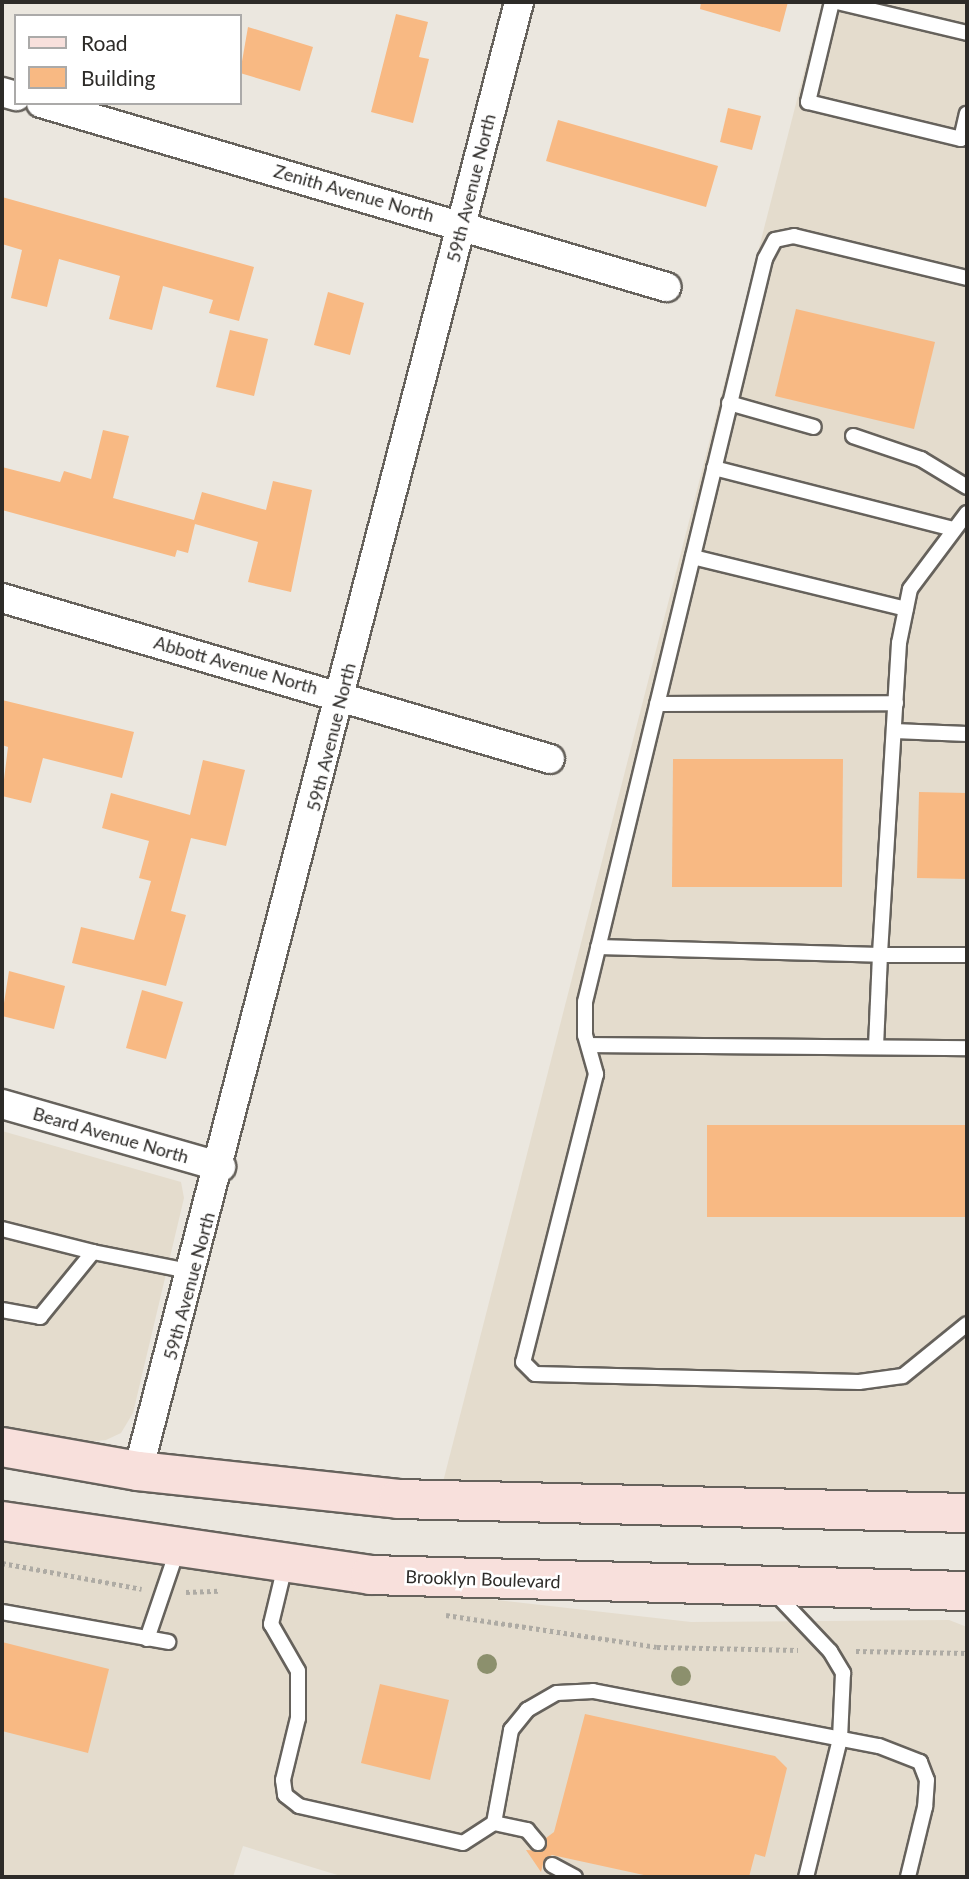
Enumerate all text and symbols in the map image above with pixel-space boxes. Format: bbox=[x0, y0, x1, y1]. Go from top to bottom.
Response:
legend bbox=[14, 14, 242, 105]
text: Road bbox=[81, 30, 128, 55]
text: Building bbox=[81, 65, 156, 90]
street label: 59th Avenue North bbox=[442, 111, 500, 265]
street label: Zenith Avenue North bbox=[271, 160, 437, 226]
street label: Abbott Avenue North bbox=[151, 631, 321, 699]
street label: 59th Avenue North bbox=[302, 660, 360, 814]
street label: Beard Avenue North bbox=[30, 1102, 192, 1168]
street label: 59th Avenue North bbox=[159, 1209, 219, 1363]
street label: Brooklyn Boulevard bbox=[405, 1566, 561, 1592]

